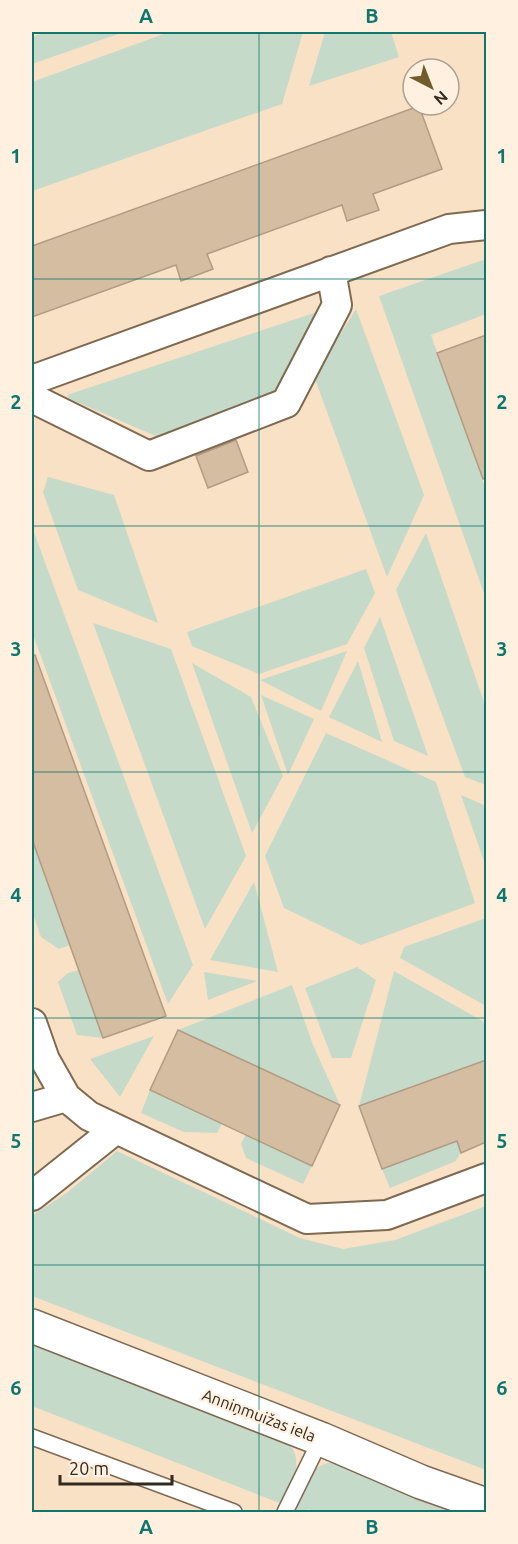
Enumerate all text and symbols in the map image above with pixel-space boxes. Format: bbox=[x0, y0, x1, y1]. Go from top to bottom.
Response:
text: A bbox=[139, 4, 153, 27]
text: B bbox=[365, 4, 379, 27]
north arrow bbox=[401, 57, 461, 117]
text: N bbox=[431, 87, 451, 109]
text: 1 bbox=[10, 144, 22, 167]
text: 1 bbox=[496, 144, 508, 167]
text: 2 bbox=[10, 390, 22, 413]
text: 2 bbox=[496, 390, 508, 413]
text: 3 bbox=[10, 637, 22, 660]
text: 3 bbox=[496, 637, 508, 660]
text: 4 bbox=[10, 883, 22, 906]
text: 4 bbox=[496, 883, 508, 906]
text: 5 bbox=[10, 1129, 22, 1152]
text: 5 bbox=[496, 1129, 508, 1152]
text: 6 bbox=[10, 1376, 22, 1399]
text: 6 bbox=[496, 1376, 508, 1399]
street label: Anniņmuižas iela bbox=[200, 1385, 318, 1445]
scale bar bbox=[60, 1448, 172, 1486]
text: 20 m bbox=[69, 1458, 109, 1478]
text: A bbox=[139, 1515, 153, 1538]
text: B bbox=[365, 1515, 379, 1538]

